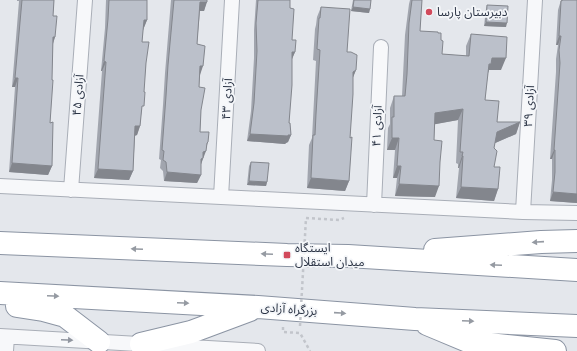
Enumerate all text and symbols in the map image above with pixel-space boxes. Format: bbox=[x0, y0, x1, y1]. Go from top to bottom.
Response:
place label: دبیرستان پارسا bbox=[437, 3, 508, 20]
marker: دبیرستان پارسا bbox=[424, 7, 434, 17]
street label: ۴۵ آزادی bbox=[68, 73, 87, 116]
street label: ۴۳ آزادی bbox=[217, 77, 236, 120]
street label: ۳۹ آزادی bbox=[519, 84, 538, 127]
street label: ۴۱ آزادی bbox=[367, 104, 386, 147]
place label: ایستگاه میدان استقلال bbox=[295, 239, 365, 270]
one-way arrow bbox=[532, 239, 544, 246]
one-way arrow bbox=[131, 245, 143, 252]
marker: ایستگاه میدان استقلال bbox=[282, 250, 292, 260]
one-way arrow bbox=[261, 251, 273, 258]
one-way arrow bbox=[489, 262, 502, 268]
one-way arrow bbox=[47, 293, 59, 300]
street label: بزرگراه آزادی bbox=[260, 298, 318, 319]
one-way arrow bbox=[177, 300, 190, 306]
one-way arrow bbox=[334, 310, 346, 317]
one-way arrow bbox=[462, 318, 474, 325]
one-way arrow bbox=[61, 337, 73, 344]

